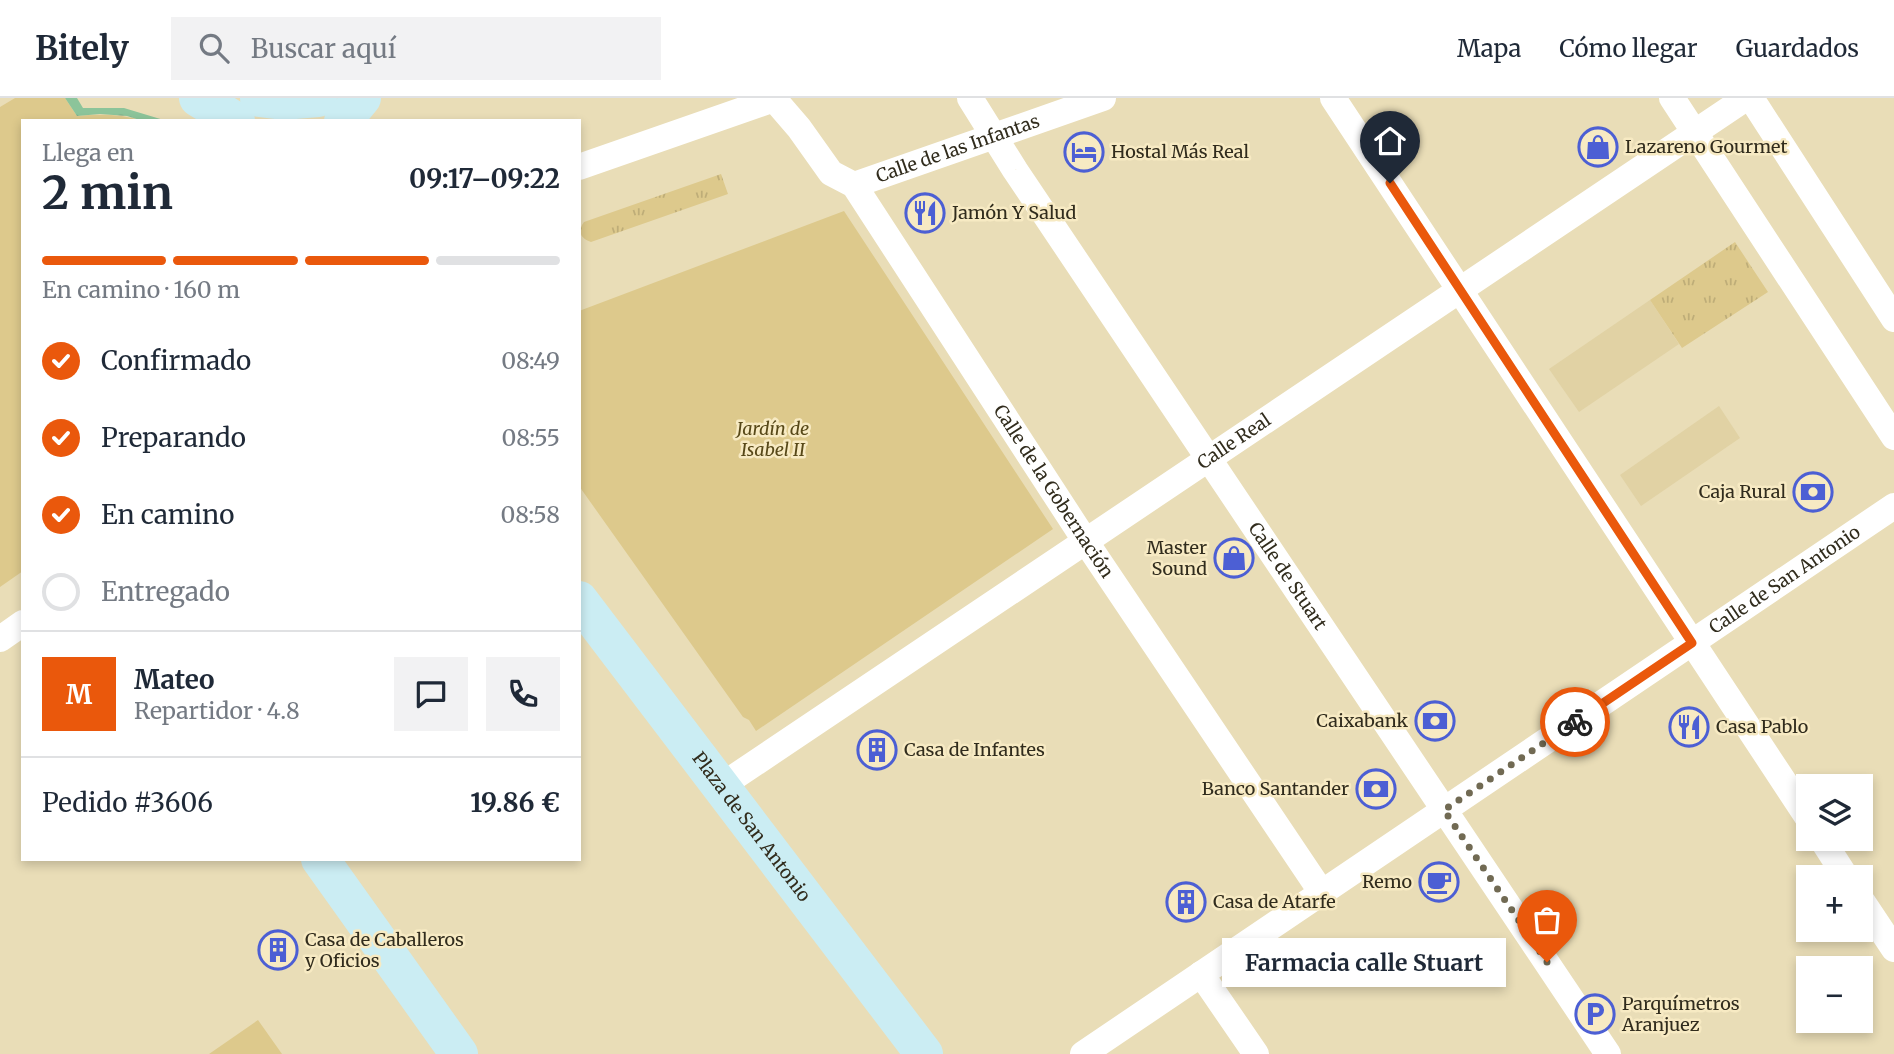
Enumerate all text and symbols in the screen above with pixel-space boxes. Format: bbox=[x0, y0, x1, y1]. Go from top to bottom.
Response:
search box bbox=[171, 17, 661, 80]
text: Bitely bbox=[35, 28, 129, 69]
icon: search bbox=[195, 29, 233, 67]
text: Buscar aquí bbox=[251, 32, 396, 65]
text: Mapa bbox=[1457, 33, 1521, 64]
text: Cómo llegar bbox=[1559, 33, 1698, 64]
text: Guardados bbox=[1736, 33, 1859, 64]
street label: Calle de las Infantas bbox=[873, 109, 1043, 187]
pin bbox=[1360, 111, 1420, 183]
icon: home bbox=[1371, 122, 1409, 160]
shop icon: Lazareno Gourmet bbox=[1577, 126, 1619, 168]
hotel icon: Hostal Más Real bbox=[1063, 131, 1105, 173]
place label: Lazareno Gourmet bbox=[1625, 135, 1787, 158]
text: Llega en bbox=[42, 138, 134, 167]
place label: Hostal Más Real bbox=[1111, 140, 1249, 163]
text: 09:17–09:22 bbox=[409, 162, 560, 195]
text: 2 min bbox=[42, 164, 173, 222]
restaurant icon: Jamón Y Salud bbox=[904, 192, 946, 234]
place label: Jamón Y Salud bbox=[951, 201, 1077, 224]
text: En camino · 160 m bbox=[42, 275, 240, 304]
icon: check bbox=[42, 342, 80, 380]
text: Confirmado bbox=[101, 344, 251, 377]
text: 08:49 bbox=[501, 346, 560, 375]
street label: Calle de la Gobernación bbox=[989, 400, 1119, 582]
street label: Calle Real bbox=[1193, 408, 1275, 474]
park label: Jardín de Isabel II bbox=[735, 417, 809, 461]
icon: check bbox=[42, 419, 80, 457]
text: Preparando bbox=[101, 421, 246, 454]
text: 08:55 bbox=[502, 423, 560, 452]
bank icon: Caja Rural bbox=[1792, 471, 1834, 513]
place label: Caja Rural bbox=[1699, 480, 1786, 503]
icon: check bbox=[42, 496, 80, 534]
text: En camino bbox=[101, 498, 234, 531]
text: 08:58 bbox=[501, 500, 560, 529]
street label: Calle de Stuart bbox=[1244, 518, 1332, 634]
street label: Calle de San Antonio bbox=[1704, 520, 1865, 639]
place label: Master Sound bbox=[1146, 536, 1207, 580]
shop icon: Master Sound bbox=[1213, 537, 1255, 579]
text: Entregado bbox=[101, 575, 230, 608]
button: chat bbox=[394, 657, 468, 731]
button: phone bbox=[486, 657, 560, 731]
text: Mateo bbox=[134, 663, 215, 696]
text: M bbox=[66, 678, 92, 711]
courier bbox=[1540, 687, 1610, 757]
text: Repartidor · 4.8 bbox=[134, 696, 300, 725]
bank icon: Caixabank bbox=[1414, 700, 1456, 742]
icon: bike bbox=[1556, 703, 1594, 741]
restaurant icon: Casa Pablo bbox=[1668, 706, 1710, 748]
place label: Caixabank bbox=[1316, 709, 1409, 732]
place label: Casa Pablo bbox=[1716, 715, 1808, 738]
building icon: Casa de Infantes bbox=[856, 729, 898, 771]
place label: Casa de Infantes bbox=[904, 738, 1045, 761]
street label: Plaza de San Antonio bbox=[688, 747, 816, 906]
bank icon: Banco Santander bbox=[1355, 768, 1397, 810]
map controls bbox=[1796, 774, 1873, 1033]
button: layers bbox=[1796, 774, 1873, 851]
place label: Banco Santander bbox=[1202, 777, 1349, 800]
text: Pedido #3606 bbox=[42, 786, 213, 819]
text: 19.86 € bbox=[470, 786, 560, 819]
cafe icon: Remo bbox=[1418, 861, 1460, 903]
button: + bbox=[1796, 865, 1873, 942]
place label: Remo bbox=[1362, 870, 1412, 893]
building icon: Casa de Atarfe bbox=[1165, 881, 1207, 923]
place label: Casa de Atarfe bbox=[1213, 890, 1336, 913]
pin bbox=[1517, 890, 1577, 962]
icon: bag bbox=[1528, 901, 1566, 939]
place label: Casa de Caballeros y Oficios bbox=[305, 928, 464, 972]
building icon: Casa de Caballeros y Oficios bbox=[257, 929, 299, 971]
callout: Farmacia calle Stuart bbox=[1222, 938, 1505, 986]
text: Farmacia calle Stuart bbox=[1245, 948, 1483, 977]
button: − bbox=[1796, 956, 1873, 1033]
place label: Parquímetros Aranjuez bbox=[1621, 992, 1740, 1036]
parking icon: Parquímetros Aranjuez bbox=[1574, 993, 1616, 1035]

